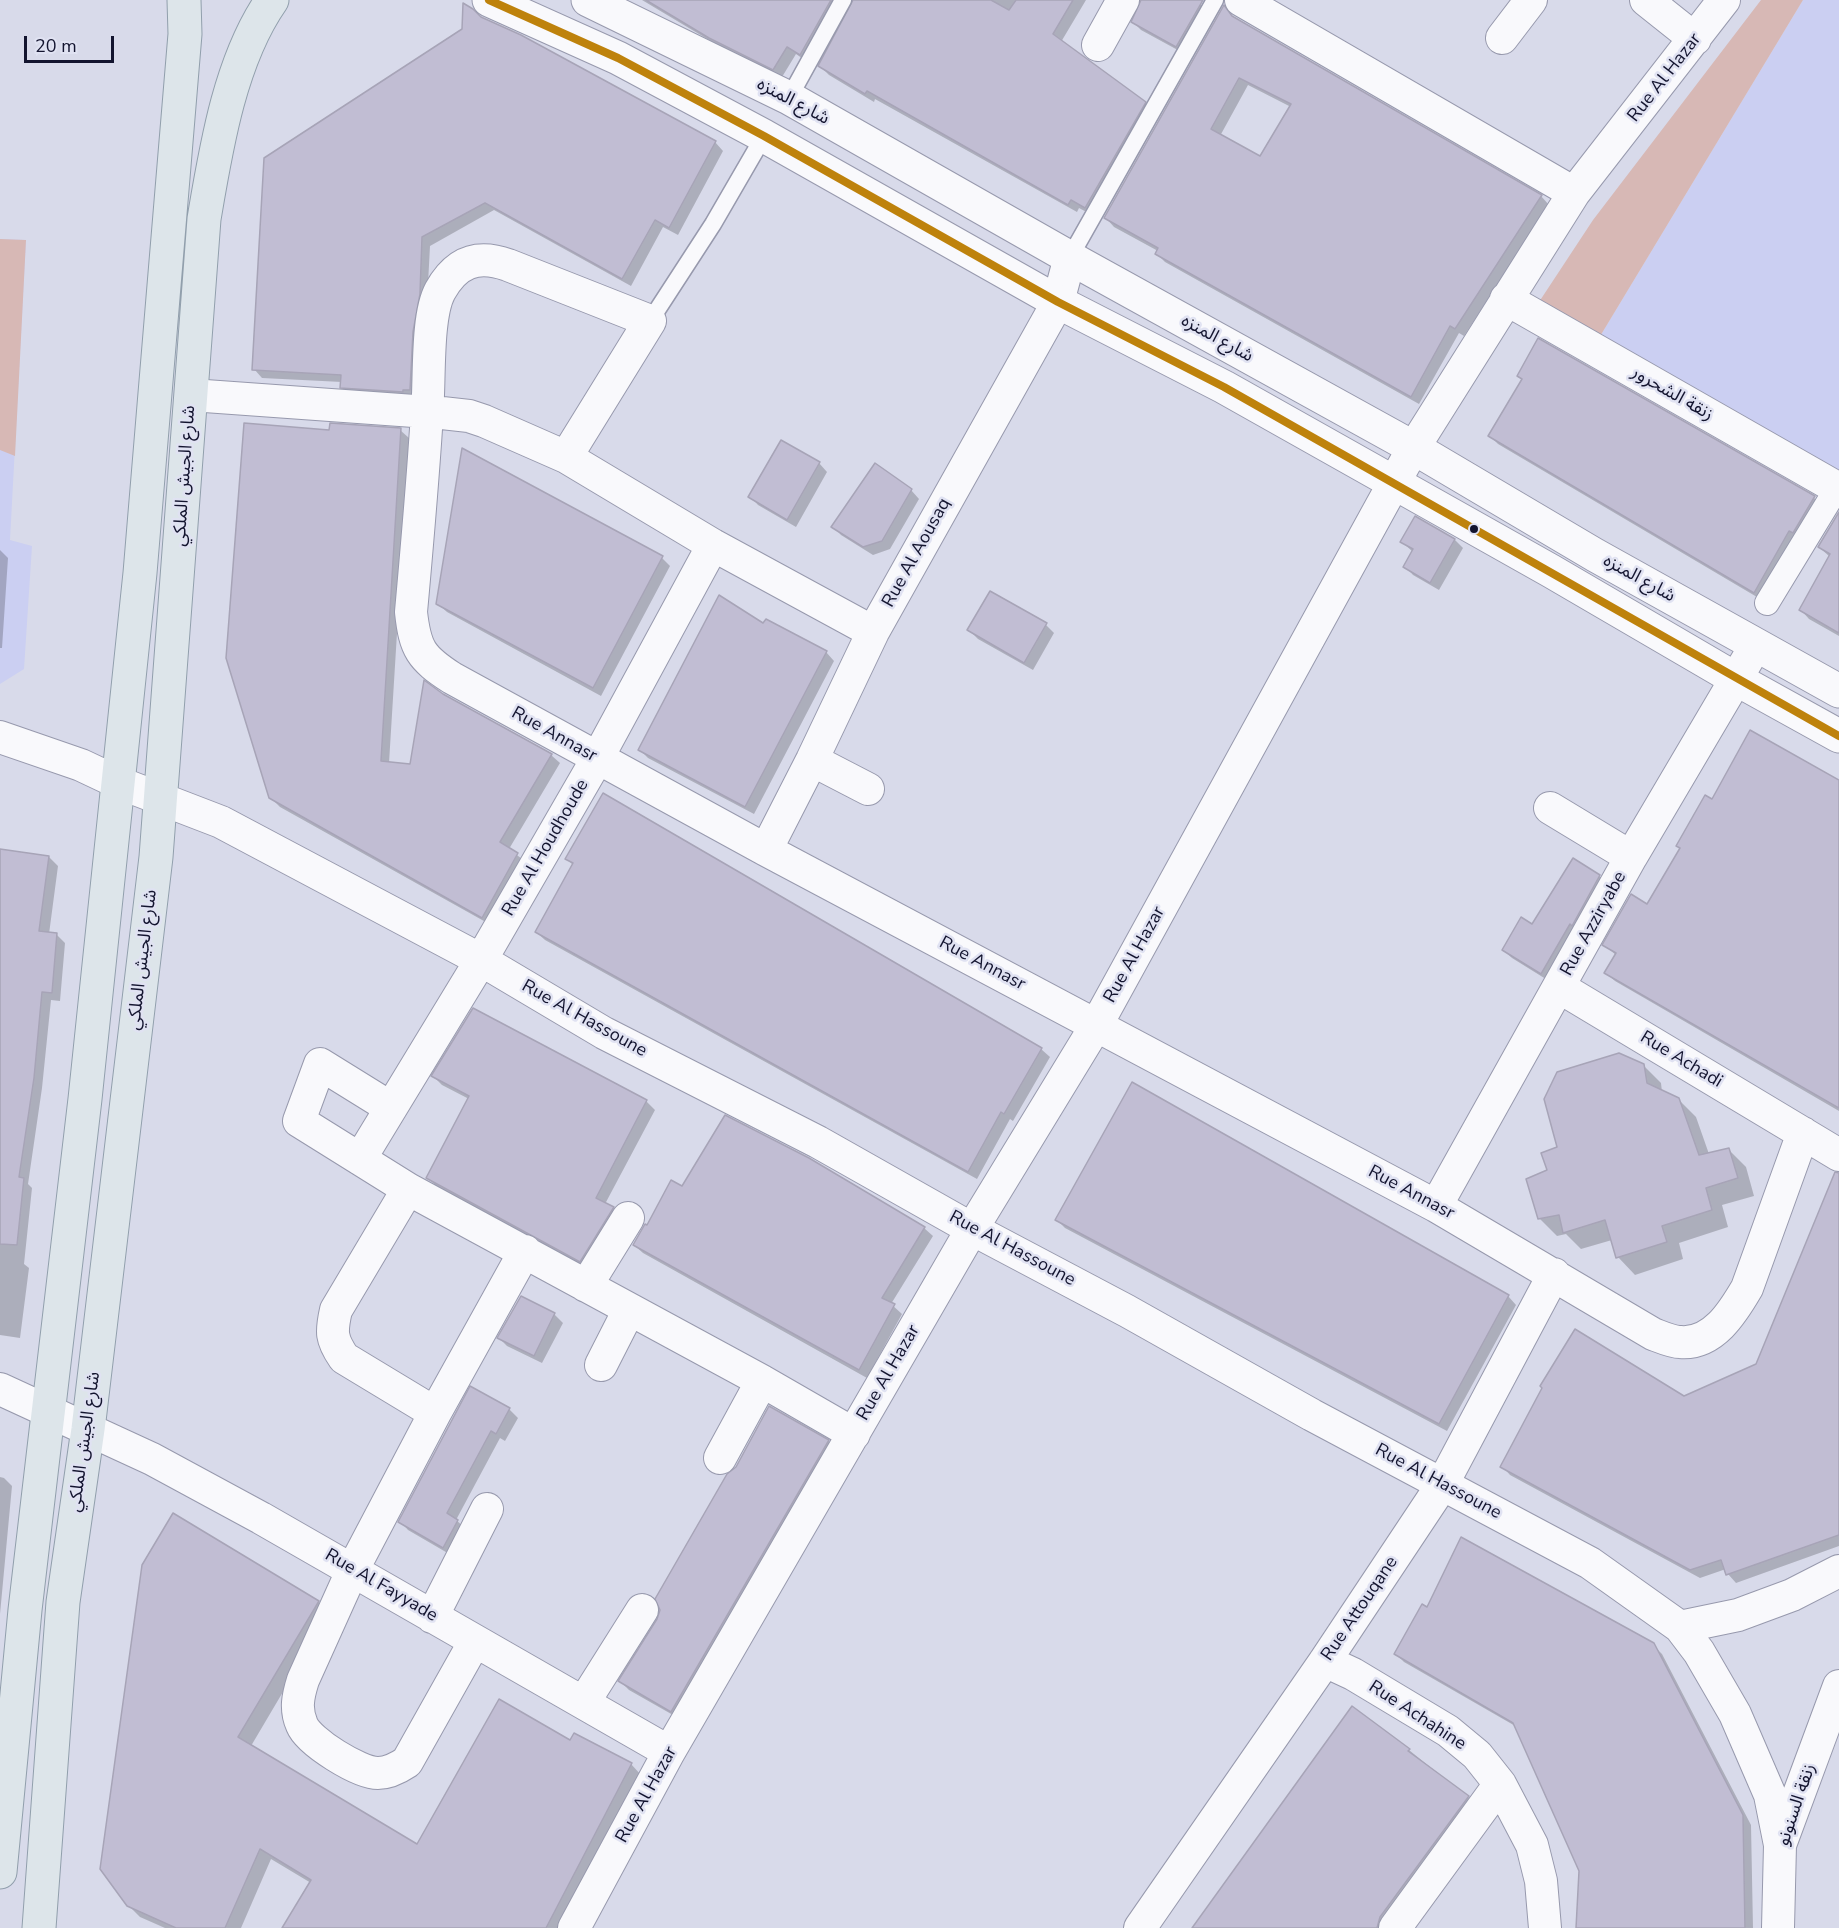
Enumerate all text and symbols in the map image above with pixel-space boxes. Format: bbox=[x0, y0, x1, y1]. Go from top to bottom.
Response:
scale bar bbox=[27, 24, 117, 62]
street label: Rue Al Hazar bbox=[1624, 29, 1706, 127]
text: 20 m bbox=[35, 34, 77, 58]
street label: شارع المنزه bbox=[753, 74, 833, 130]
street label: شارع المنزه bbox=[1177, 310, 1257, 368]
street label: زنقة الشحرور bbox=[1627, 362, 1717, 426]
street label: شارع الجيش الملكي bbox=[169, 405, 201, 547]
street label: Rue Al Aousaq bbox=[878, 495, 956, 611]
unlabelled marker bbox=[1468, 523, 1480, 535]
street label: شارع المنزه bbox=[1599, 550, 1679, 608]
street label: Rue Annasr bbox=[507, 703, 601, 767]
street label: Rue Al Houdhoude bbox=[498, 776, 594, 920]
street label: Rue Azziryabe bbox=[1556, 868, 1632, 980]
street label: شارع الجيش الملكي bbox=[124, 888, 162, 1032]
street label: Rue Al Hazar bbox=[1100, 903, 1170, 1007]
street label: Rue Annasr bbox=[935, 932, 1029, 996]
street label: Rue Al Hassoune bbox=[518, 976, 650, 1062]
street label: Rue Achadi bbox=[1636, 1027, 1726, 1093]
street label: Rue Annasr bbox=[1364, 1161, 1458, 1225]
street label: Rue Al Hassoune bbox=[945, 1207, 1079, 1291]
street label: Rue Al Hazar bbox=[853, 1321, 925, 1425]
street label: شارع الجيش الملكي bbox=[64, 1370, 106, 1514]
street label: Rue Al Hassoune bbox=[1371, 1440, 1505, 1524]
street label: Rue Al Fayyade bbox=[321, 1545, 441, 1627]
street label: Rue Attouqane bbox=[1317, 1553, 1403, 1665]
street label: Rue Achahine bbox=[1364, 1677, 1470, 1755]
street label: Rue Al Hazar bbox=[612, 1743, 682, 1847]
street label: زنقة السنونو bbox=[1773, 1761, 1821, 1849]

